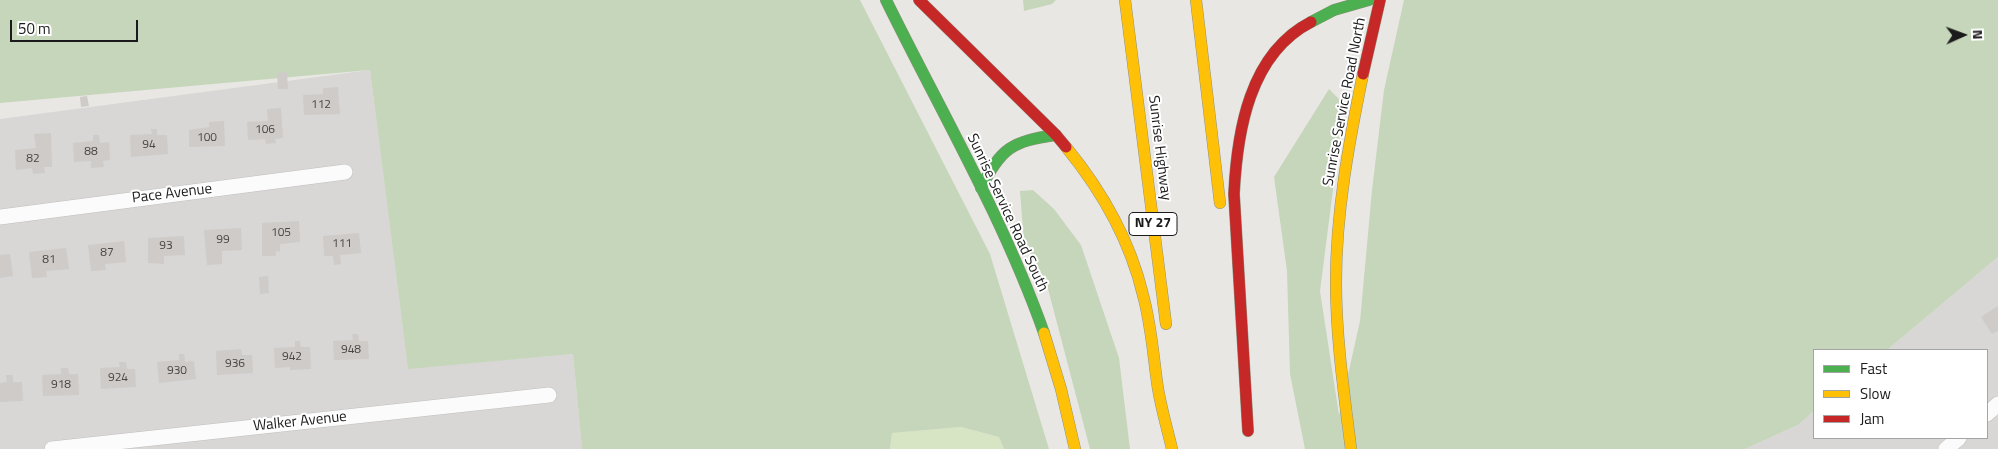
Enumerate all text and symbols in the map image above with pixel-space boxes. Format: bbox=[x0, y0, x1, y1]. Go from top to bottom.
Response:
scale bar bbox=[12, 10, 140, 42]
north arrow bbox=[1938, 10, 1988, 60]
street label: Sunrise Service Road North bbox=[1320, 16, 1370, 188]
text: 50 m bbox=[18, 17, 51, 40]
text: N bbox=[1968, 29, 1989, 40]
street label: Sunrise Highway bbox=[1144, 94, 1174, 202]
house number: 112 bbox=[311, 98, 331, 112]
house number: 106 bbox=[255, 123, 275, 137]
house number: 100 bbox=[197, 131, 217, 145]
street label: Sunrise Service Road South bbox=[962, 131, 1052, 295]
house number: 94 bbox=[142, 138, 156, 152]
house number: 88 bbox=[84, 145, 98, 159]
house number: 82 bbox=[26, 152, 40, 166]
street label: Pace Avenue bbox=[131, 180, 213, 208]
road number: NY 27 bbox=[1129, 212, 1177, 235]
house number: 105 bbox=[271, 226, 291, 240]
house number: 99 bbox=[216, 233, 230, 247]
house number: 111 bbox=[332, 237, 352, 251]
house number: 93 bbox=[159, 239, 173, 253]
house number: 87 bbox=[100, 246, 114, 260]
house number: 81 bbox=[42, 253, 56, 267]
house number: 948 bbox=[341, 343, 361, 357]
legend bbox=[1813, 349, 1988, 439]
house number: 942 bbox=[282, 350, 302, 364]
house number: 936 bbox=[225, 357, 245, 371]
text: Fast bbox=[1860, 357, 1887, 380]
house number: 930 bbox=[167, 364, 187, 378]
house number: 924 bbox=[108, 371, 128, 385]
house number: 918 bbox=[51, 378, 71, 392]
text: Slow bbox=[1860, 382, 1891, 405]
text: Jam bbox=[1860, 407, 1884, 430]
street label: Walker Avenue bbox=[252, 408, 348, 436]

